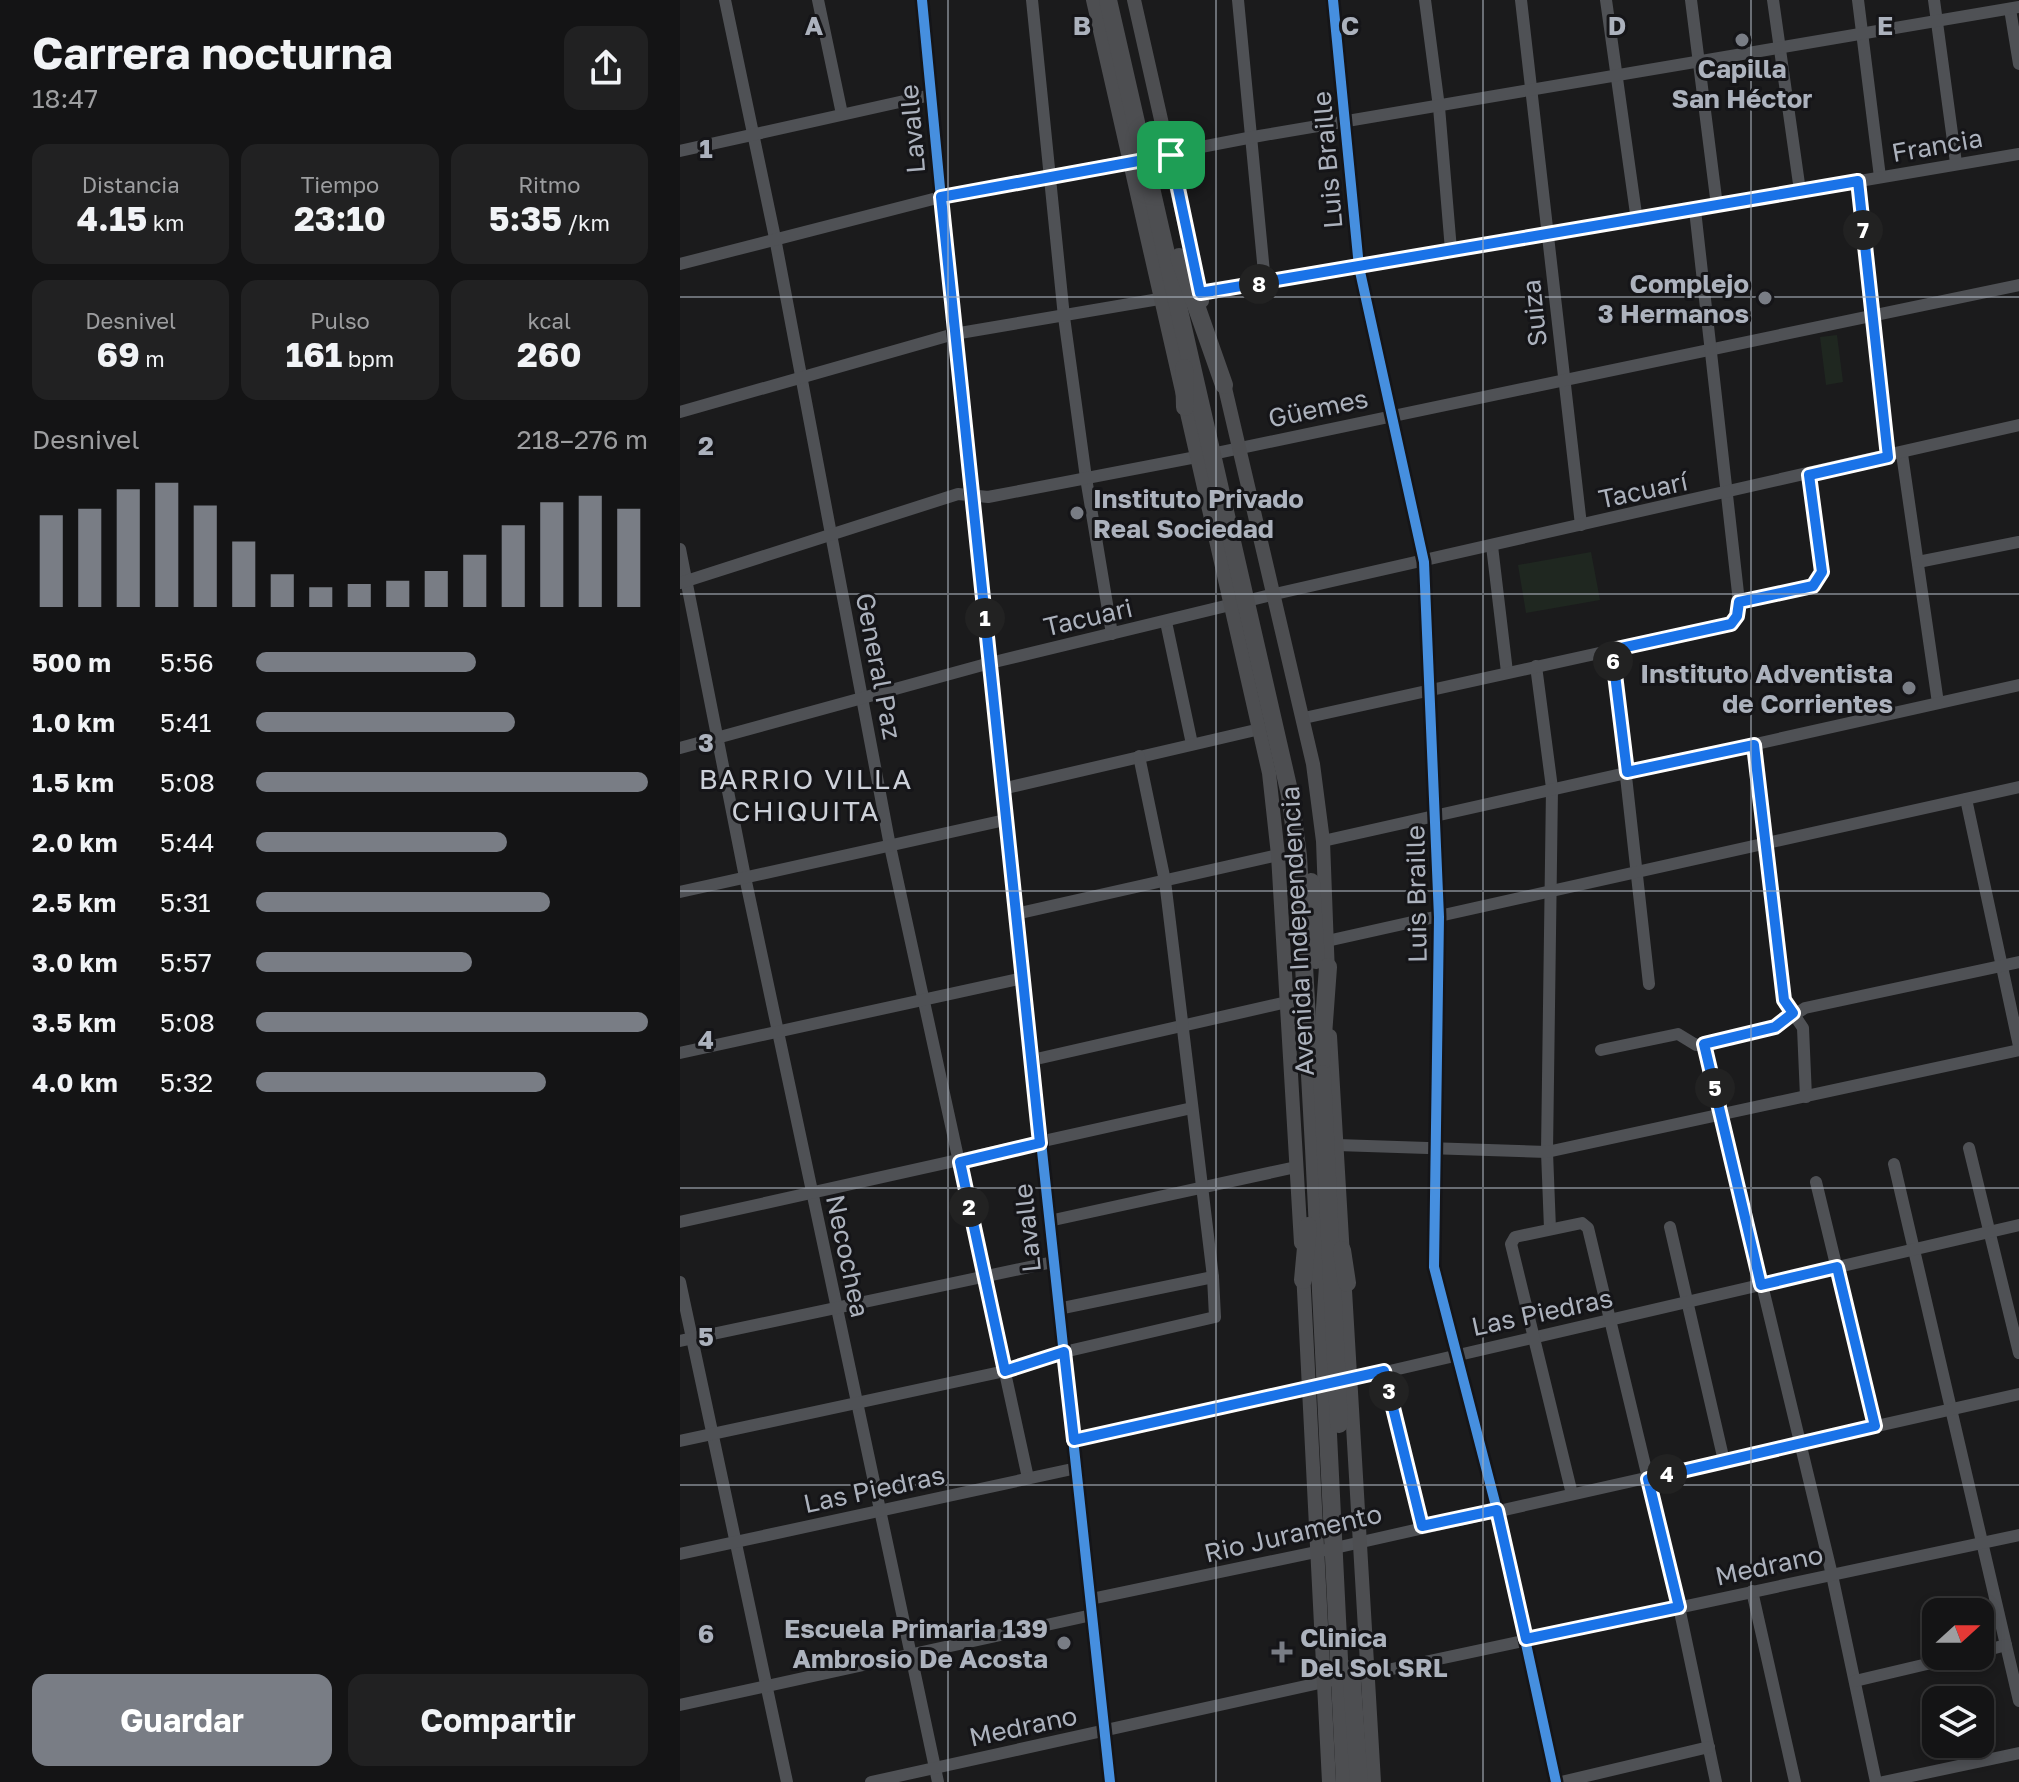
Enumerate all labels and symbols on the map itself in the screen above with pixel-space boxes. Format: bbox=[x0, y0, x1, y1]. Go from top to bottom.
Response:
text: A bbox=[805, 10, 824, 41]
text: B bbox=[1073, 10, 1091, 41]
text: C bbox=[1341, 10, 1359, 41]
text: D bbox=[1608, 10, 1626, 41]
text: E bbox=[1877, 10, 1893, 41]
marker: Capilla San Héctor bbox=[1733, 31, 1751, 49]
place label: Capilla San Héctor bbox=[1672, 53, 1812, 114]
street label: Lavalle bbox=[893, 83, 931, 175]
street label: Luis Braille bbox=[1306, 90, 1348, 230]
pin bbox=[1137, 121, 1205, 189]
street label: Francia bbox=[1889, 122, 1985, 168]
text: 1 bbox=[699, 133, 713, 164]
pin: 7 bbox=[1843, 210, 1883, 250]
pin: 8 bbox=[1239, 264, 1279, 304]
place label: Complejo 3 Hermanos bbox=[1598, 268, 1749, 329]
street label: Suiza bbox=[1515, 278, 1553, 348]
marker: Complejo 3 Hermanos bbox=[1756, 289, 1774, 307]
street label: Güemes bbox=[1265, 382, 1371, 434]
text: 2 bbox=[698, 430, 714, 461]
street label: Tacuarí bbox=[1596, 465, 1692, 515]
place label: Instituto Privado Real Sociedad bbox=[1093, 483, 1304, 544]
marker: Instituto Privado Real Sociedad bbox=[1068, 504, 1086, 522]
street label: General Paz bbox=[850, 590, 908, 742]
street label: Tacuari bbox=[1041, 592, 1135, 642]
pin: 1 bbox=[965, 598, 1005, 638]
pin: 6 bbox=[1593, 641, 1633, 681]
place label: Instituto Adventista de Corrientes bbox=[1640, 658, 1893, 719]
marker: Instituto Adventista de Corrientes bbox=[1900, 679, 1918, 697]
text: 3 bbox=[698, 727, 714, 758]
district label: BARRIO VILLA CHIQUITA bbox=[699, 762, 913, 827]
street label: Avenida Independencia bbox=[1274, 785, 1320, 1077]
street label: Luis Braille bbox=[1399, 825, 1433, 963]
text: 4 bbox=[698, 1024, 714, 1055]
pin: 5 bbox=[1695, 1068, 1735, 1108]
street label: Lavalle bbox=[1007, 1182, 1047, 1274]
pin: 2 bbox=[949, 1187, 989, 1227]
street label: Necochea bbox=[820, 1192, 876, 1320]
street label: Las Piedras bbox=[1469, 1282, 1615, 1342]
text: 5 bbox=[698, 1321, 714, 1352]
pin: 3 bbox=[1369, 1371, 1409, 1411]
pin: 4 bbox=[1647, 1454, 1687, 1494]
street label: Las Piedras bbox=[801, 1459, 947, 1519]
street label: Rio Juramento bbox=[1201, 1498, 1385, 1568]
street label: Medrano bbox=[1712, 1538, 1826, 1592]
north arrow bbox=[1922, 1598, 1994, 1670]
place label: Escuela Primaria 139 Ambrosio De Acosta bbox=[784, 1613, 1048, 1674]
text: 6 bbox=[698, 1618, 714, 1649]
place label: Clinica Del Sol SRL bbox=[1300, 1622, 1448, 1683]
marker: Escuela Primaria 139 Ambrosio De Acosta bbox=[1055, 1634, 1073, 1652]
marker: Clinica Del Sol SRL bbox=[1271, 1641, 1293, 1663]
street label: Medrano bbox=[966, 1699, 1080, 1753]

